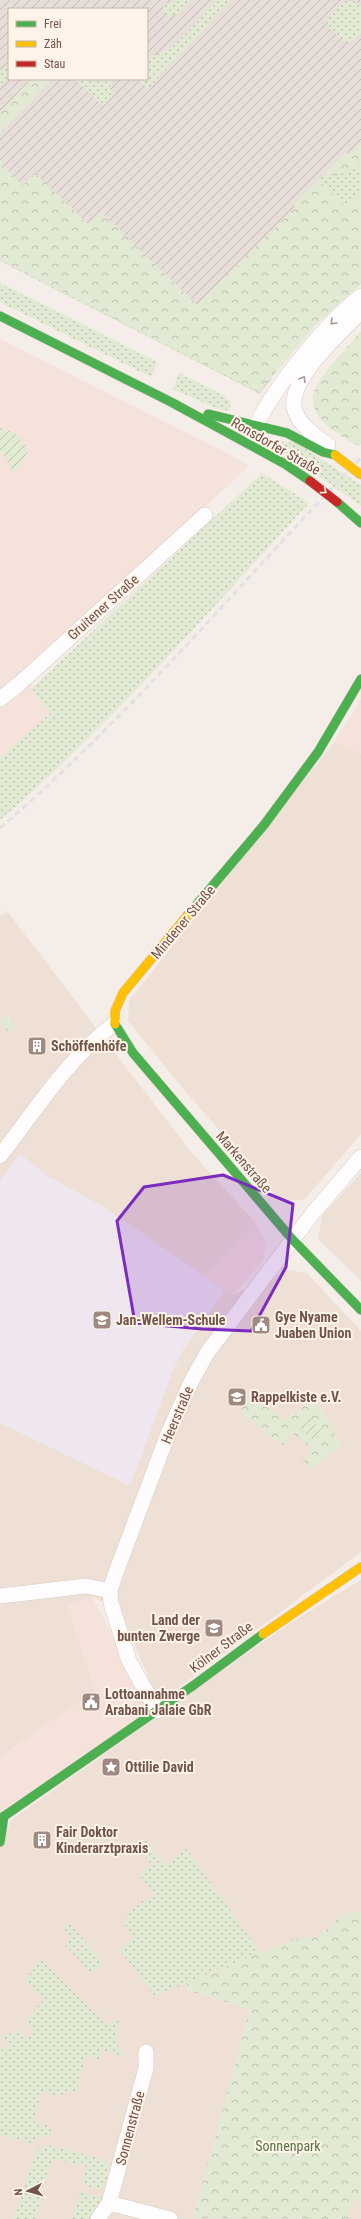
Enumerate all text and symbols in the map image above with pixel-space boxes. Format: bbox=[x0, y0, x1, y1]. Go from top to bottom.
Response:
legend bbox=[8, 8, 148, 80]
text: Frei bbox=[44, 17, 62, 31]
text: Zäh bbox=[44, 37, 62, 51]
text: Stau bbox=[44, 57, 66, 71]
one-way arrow bbox=[330, 317, 337, 325]
one-way arrow bbox=[298, 376, 305, 383]
street label: Ronsdorfer Straße bbox=[229, 414, 324, 478]
one-way arrow bbox=[319, 487, 326, 494]
street label: Gruitener Straße bbox=[64, 571, 142, 643]
street label: Mindener Straße bbox=[148, 882, 219, 962]
building icon: Schöffenhöfe bbox=[26, 1035, 48, 1057]
place label: Schöffenhöfe bbox=[51, 1038, 127, 1054]
street label: Markenstraße bbox=[213, 1128, 275, 1196]
school or university icon: Jan-Wellem-Schule bbox=[91, 1309, 113, 1331]
place label: Gye Nyame Juaben Union bbox=[275, 1309, 351, 1341]
place label: Jan-Wellem-Schule bbox=[116, 1312, 226, 1328]
public building icon: Gye Nyame Juaben Union bbox=[250, 1314, 272, 1336]
street label: Heerstraße bbox=[158, 1383, 196, 1446]
school or university icon: Rappelkiste e.V. bbox=[226, 1386, 248, 1408]
place label: Rappelkiste e.V. bbox=[251, 1389, 342, 1405]
place label: Land der bunten Zwerge bbox=[117, 1612, 200, 1644]
school or university icon: Land der bunten Zwerge bbox=[203, 1617, 225, 1639]
street label: Kölner Straße bbox=[186, 1618, 256, 1676]
place label: Lottoannahme Arabani Jalaie GbR bbox=[105, 1686, 212, 1718]
public building icon: Lottoannahme Arabani Jalaie GbR bbox=[80, 1691, 102, 1713]
place icon: Ottilie David bbox=[100, 1756, 122, 1778]
place label: Ottilie David bbox=[125, 1759, 194, 1775]
place label: Fair Doktor Kinderarztpraxis bbox=[56, 1824, 148, 1856]
building icon: Fair Doktor Kinderarztpraxis bbox=[31, 1829, 53, 1851]
street label: Sonnenstraße bbox=[112, 2089, 148, 2167]
park label: Sonnenpark bbox=[255, 2138, 321, 2154]
north arrow bbox=[8, 2171, 48, 2211]
text: N bbox=[12, 2188, 25, 2196]

